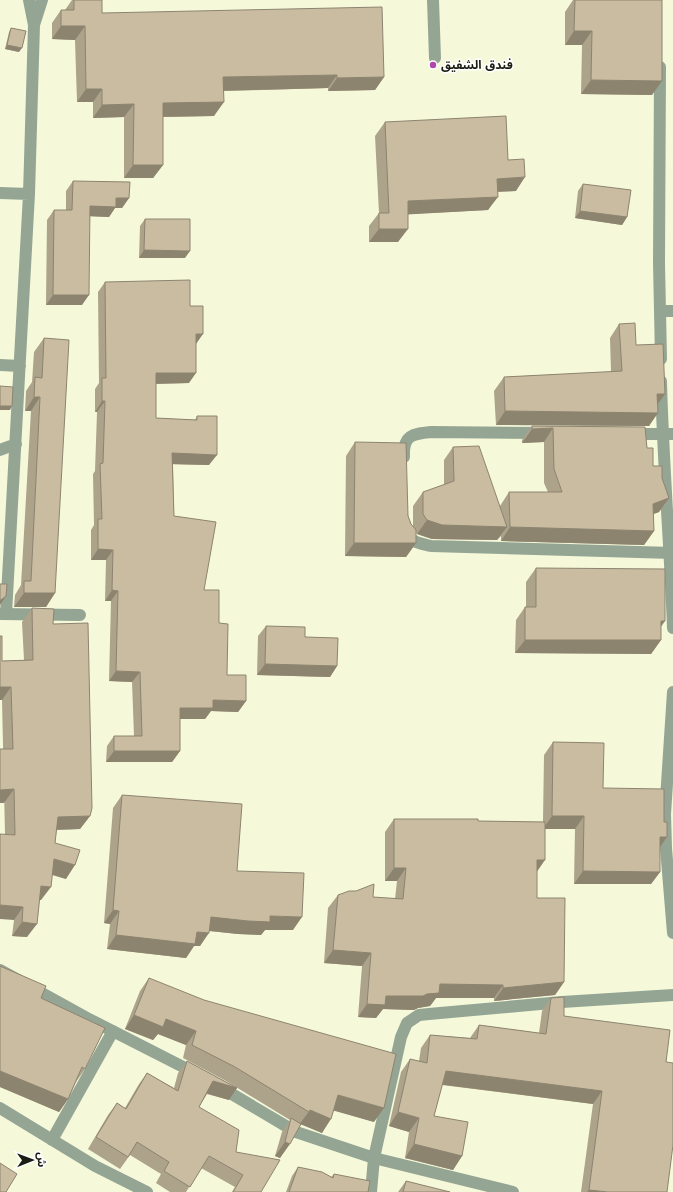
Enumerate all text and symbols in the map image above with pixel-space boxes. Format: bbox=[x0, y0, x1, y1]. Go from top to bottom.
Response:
place label: فندق الشفيق bbox=[441, 56, 513, 74]
marker: فندق الشفيق bbox=[428, 60, 438, 70]
north arrow bbox=[12, 1140, 52, 1180]
text: ش bbox=[34, 1152, 50, 1168]

